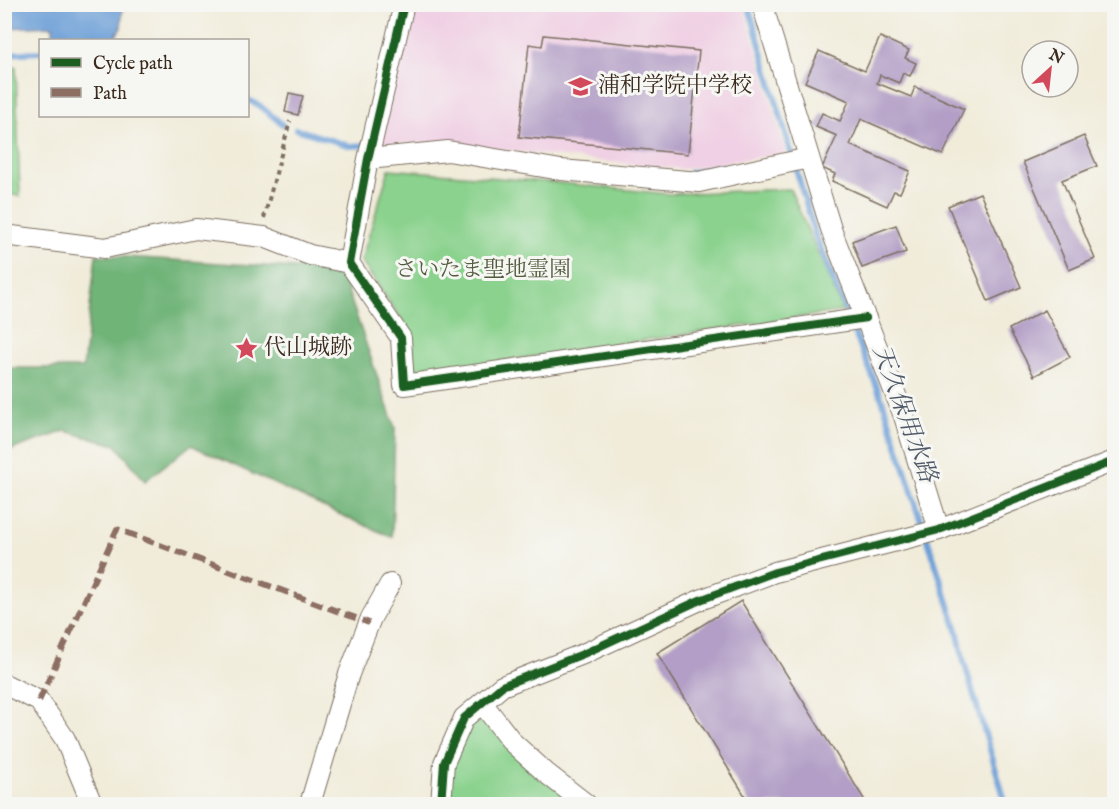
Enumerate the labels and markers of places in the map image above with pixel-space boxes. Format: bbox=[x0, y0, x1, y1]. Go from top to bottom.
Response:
place label: 浦和学院中学校 bbox=[598, 72, 752, 100]
school or university icon: 浦和学院中学校 bbox=[567, 73, 593, 99]
place label: 代山城跡 bbox=[264, 334, 352, 362]
place icon: 代山城跡 bbox=[233, 335, 259, 361]

